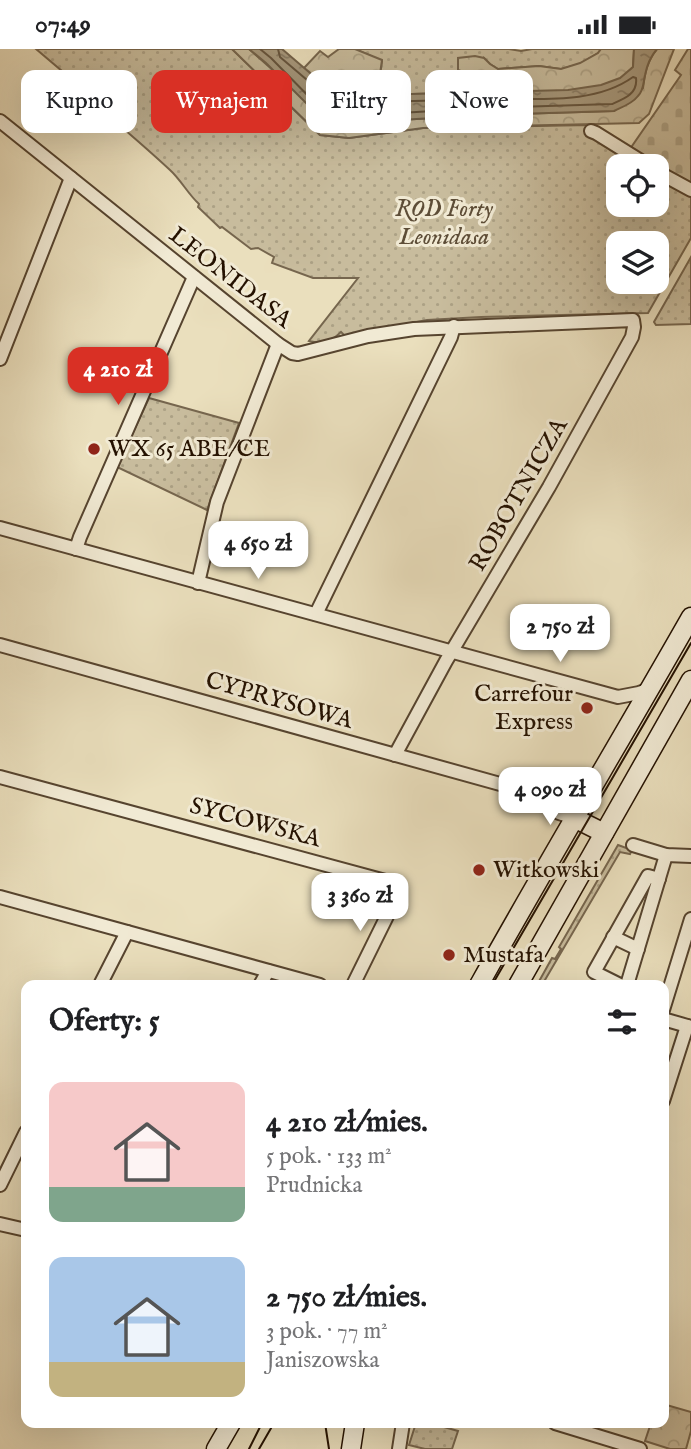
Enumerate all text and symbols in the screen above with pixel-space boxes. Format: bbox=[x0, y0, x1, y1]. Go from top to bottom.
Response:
text: 07:49 bbox=[35, 8, 91, 41]
chip: Kupno bbox=[21, 70, 137, 133]
chip: Wynajem bbox=[151, 70, 292, 133]
chip: Filtry bbox=[306, 70, 411, 133]
chip: Nowe bbox=[425, 70, 533, 133]
map controls bbox=[606, 154, 669, 294]
button: locate bbox=[606, 154, 669, 217]
park label: ROD Forty Leonidasa bbox=[395, 194, 494, 253]
street label: LEONIDASA bbox=[162, 220, 298, 336]
button: layers bbox=[606, 231, 669, 294]
pin: 4 210 zł bbox=[46, 347, 190, 407]
text: 4 210 zł bbox=[84, 355, 152, 384]
street label: ROBOTNICZA bbox=[463, 412, 576, 577]
place label: WX 65 ABE/CE bbox=[108, 434, 270, 465]
marker: WX 65 ABE/CE bbox=[86, 441, 102, 457]
pin: 4 650 zł bbox=[186, 521, 330, 581]
text: 4 650 zł bbox=[224, 529, 292, 558]
pin: 2 750 zł bbox=[488, 605, 632, 664]
text: 2 750 zł bbox=[526, 612, 594, 641]
street label: CYPRYSOWA bbox=[202, 665, 357, 737]
place label: Carrefour Express bbox=[474, 679, 573, 738]
marker: Carrefour Express bbox=[579, 700, 595, 716]
pin: 4 090 zł bbox=[478, 767, 622, 827]
text: 4 090 zł bbox=[515, 775, 585, 804]
street label: SYCOWSKA bbox=[186, 791, 325, 856]
place label: Witkowski bbox=[493, 855, 599, 886]
marker: Witkowski bbox=[471, 862, 487, 878]
pin: 3 360 zł bbox=[288, 873, 432, 933]
text: 3 360 zł bbox=[327, 881, 393, 910]
place label: Mustafa bbox=[463, 940, 545, 971]
marker: Mustafa bbox=[441, 947, 457, 963]
text: Oferty: 5 bbox=[49, 1003, 160, 1041]
icon: filters bbox=[603, 1003, 641, 1041]
text: 4 210 zł/mies. bbox=[266, 1104, 428, 1142]
icon: home bbox=[105, 1110, 189, 1194]
text: 5 pok. · 133 m² bbox=[266, 1142, 392, 1171]
text: Prudnicka bbox=[266, 1171, 362, 1200]
text: 2 750 zł/mies. bbox=[266, 1279, 427, 1317]
icon: home bbox=[105, 1285, 189, 1369]
text: 3 pok. · 77 m² bbox=[266, 1317, 388, 1346]
text: Janiszowska bbox=[266, 1346, 379, 1375]

